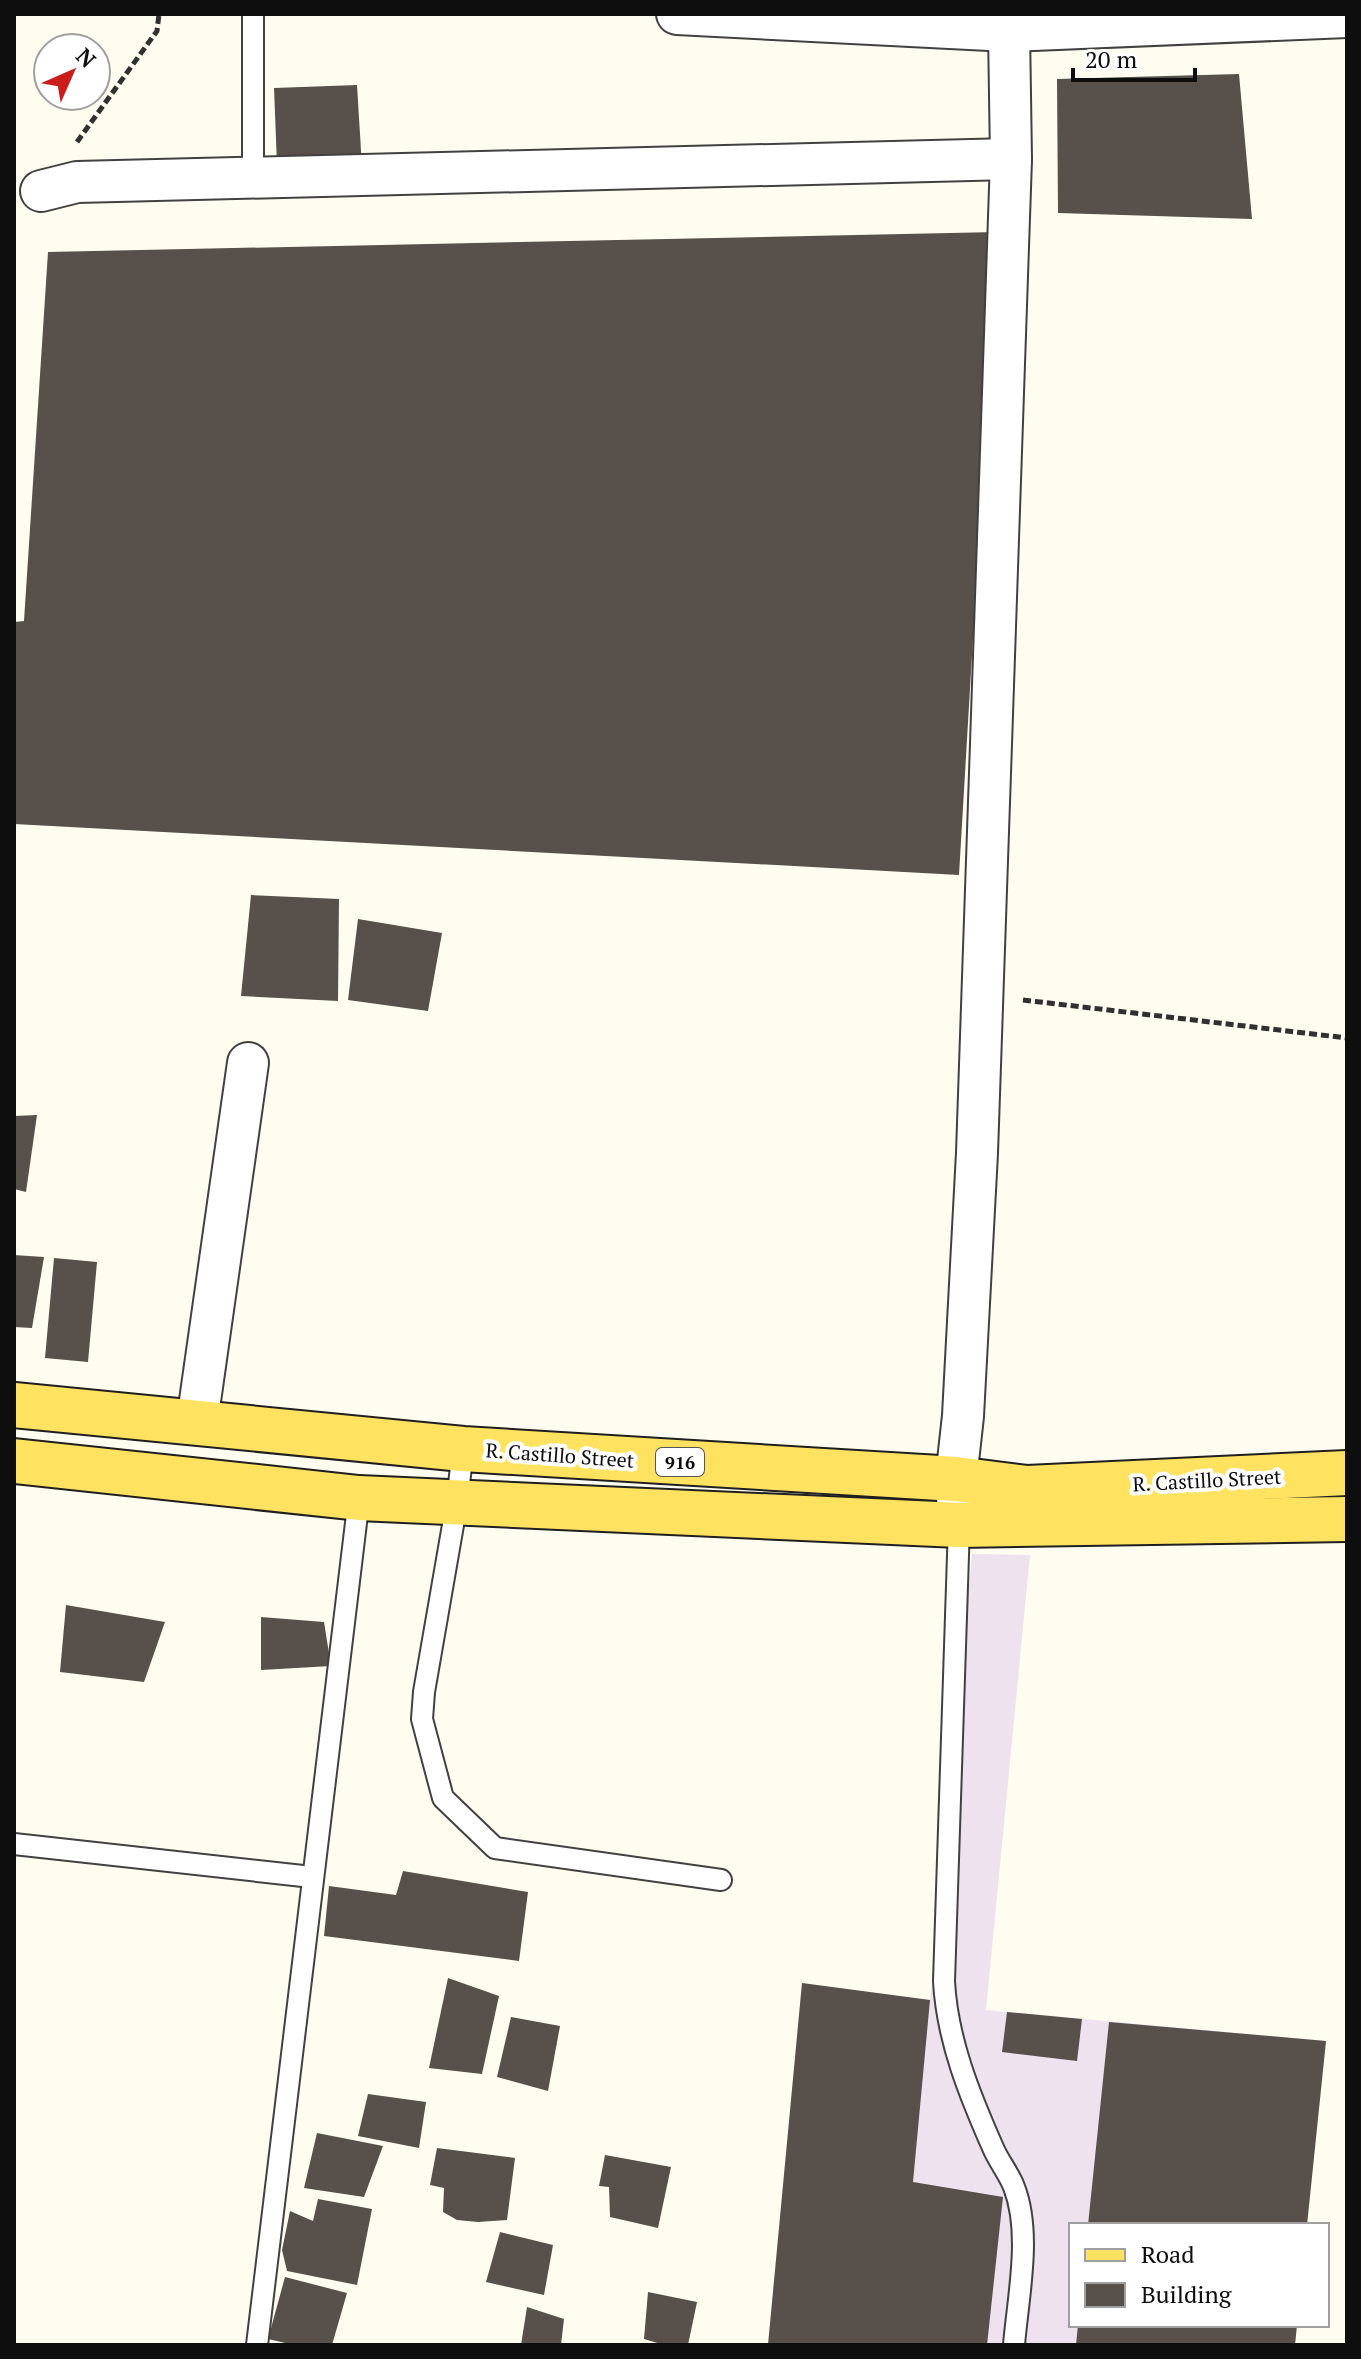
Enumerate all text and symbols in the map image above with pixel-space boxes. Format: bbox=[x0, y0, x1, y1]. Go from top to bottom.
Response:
north arrow bbox=[32, 32, 112, 112]
scale bar bbox=[1073, 32, 1195, 82]
text: N bbox=[70, 41, 103, 74]
text: 20 m bbox=[1085, 43, 1137, 75]
street label: R. Castillo Street bbox=[485, 1436, 636, 1474]
road number: 916 bbox=[656, 1448, 704, 1476]
street label: R. Castillo Street bbox=[1132, 1463, 1283, 1497]
legend bbox=[1069, 2223, 1329, 2327]
text: Road bbox=[1141, 2238, 1195, 2270]
text: Building bbox=[1141, 2278, 1232, 2310]

